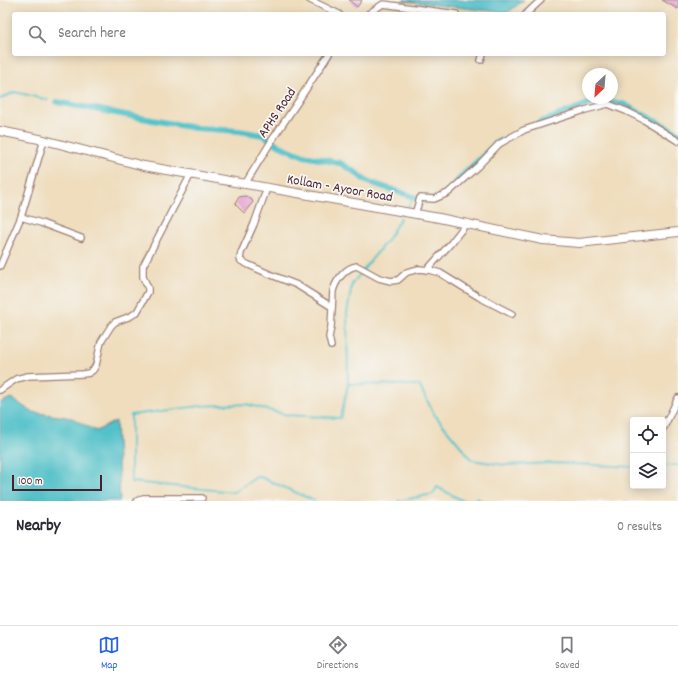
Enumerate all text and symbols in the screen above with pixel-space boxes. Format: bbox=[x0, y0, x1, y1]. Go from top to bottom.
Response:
search box bbox=[12, 12, 666, 56]
icon: search bbox=[26, 23, 48, 45]
text: Search here bbox=[58, 23, 126, 45]
north arrow bbox=[582, 68, 618, 104]
street label: APHS Road bbox=[254, 84, 302, 142]
street label: Kollam - Ayoor Road bbox=[285, 170, 394, 208]
map controls bbox=[630, 417, 666, 489]
button: locate bbox=[630, 417, 666, 453]
button: layers bbox=[630, 453, 666, 489]
scale bar bbox=[12, 473, 102, 492]
text: 100 m bbox=[18, 474, 42, 490]
text: Nearby bbox=[16, 515, 60, 539]
text: 0 results bbox=[617, 518, 662, 537]
tab: Map bbox=[98, 634, 120, 674]
tab: Directions bbox=[317, 634, 359, 674]
tab: Saved bbox=[555, 634, 580, 674]

